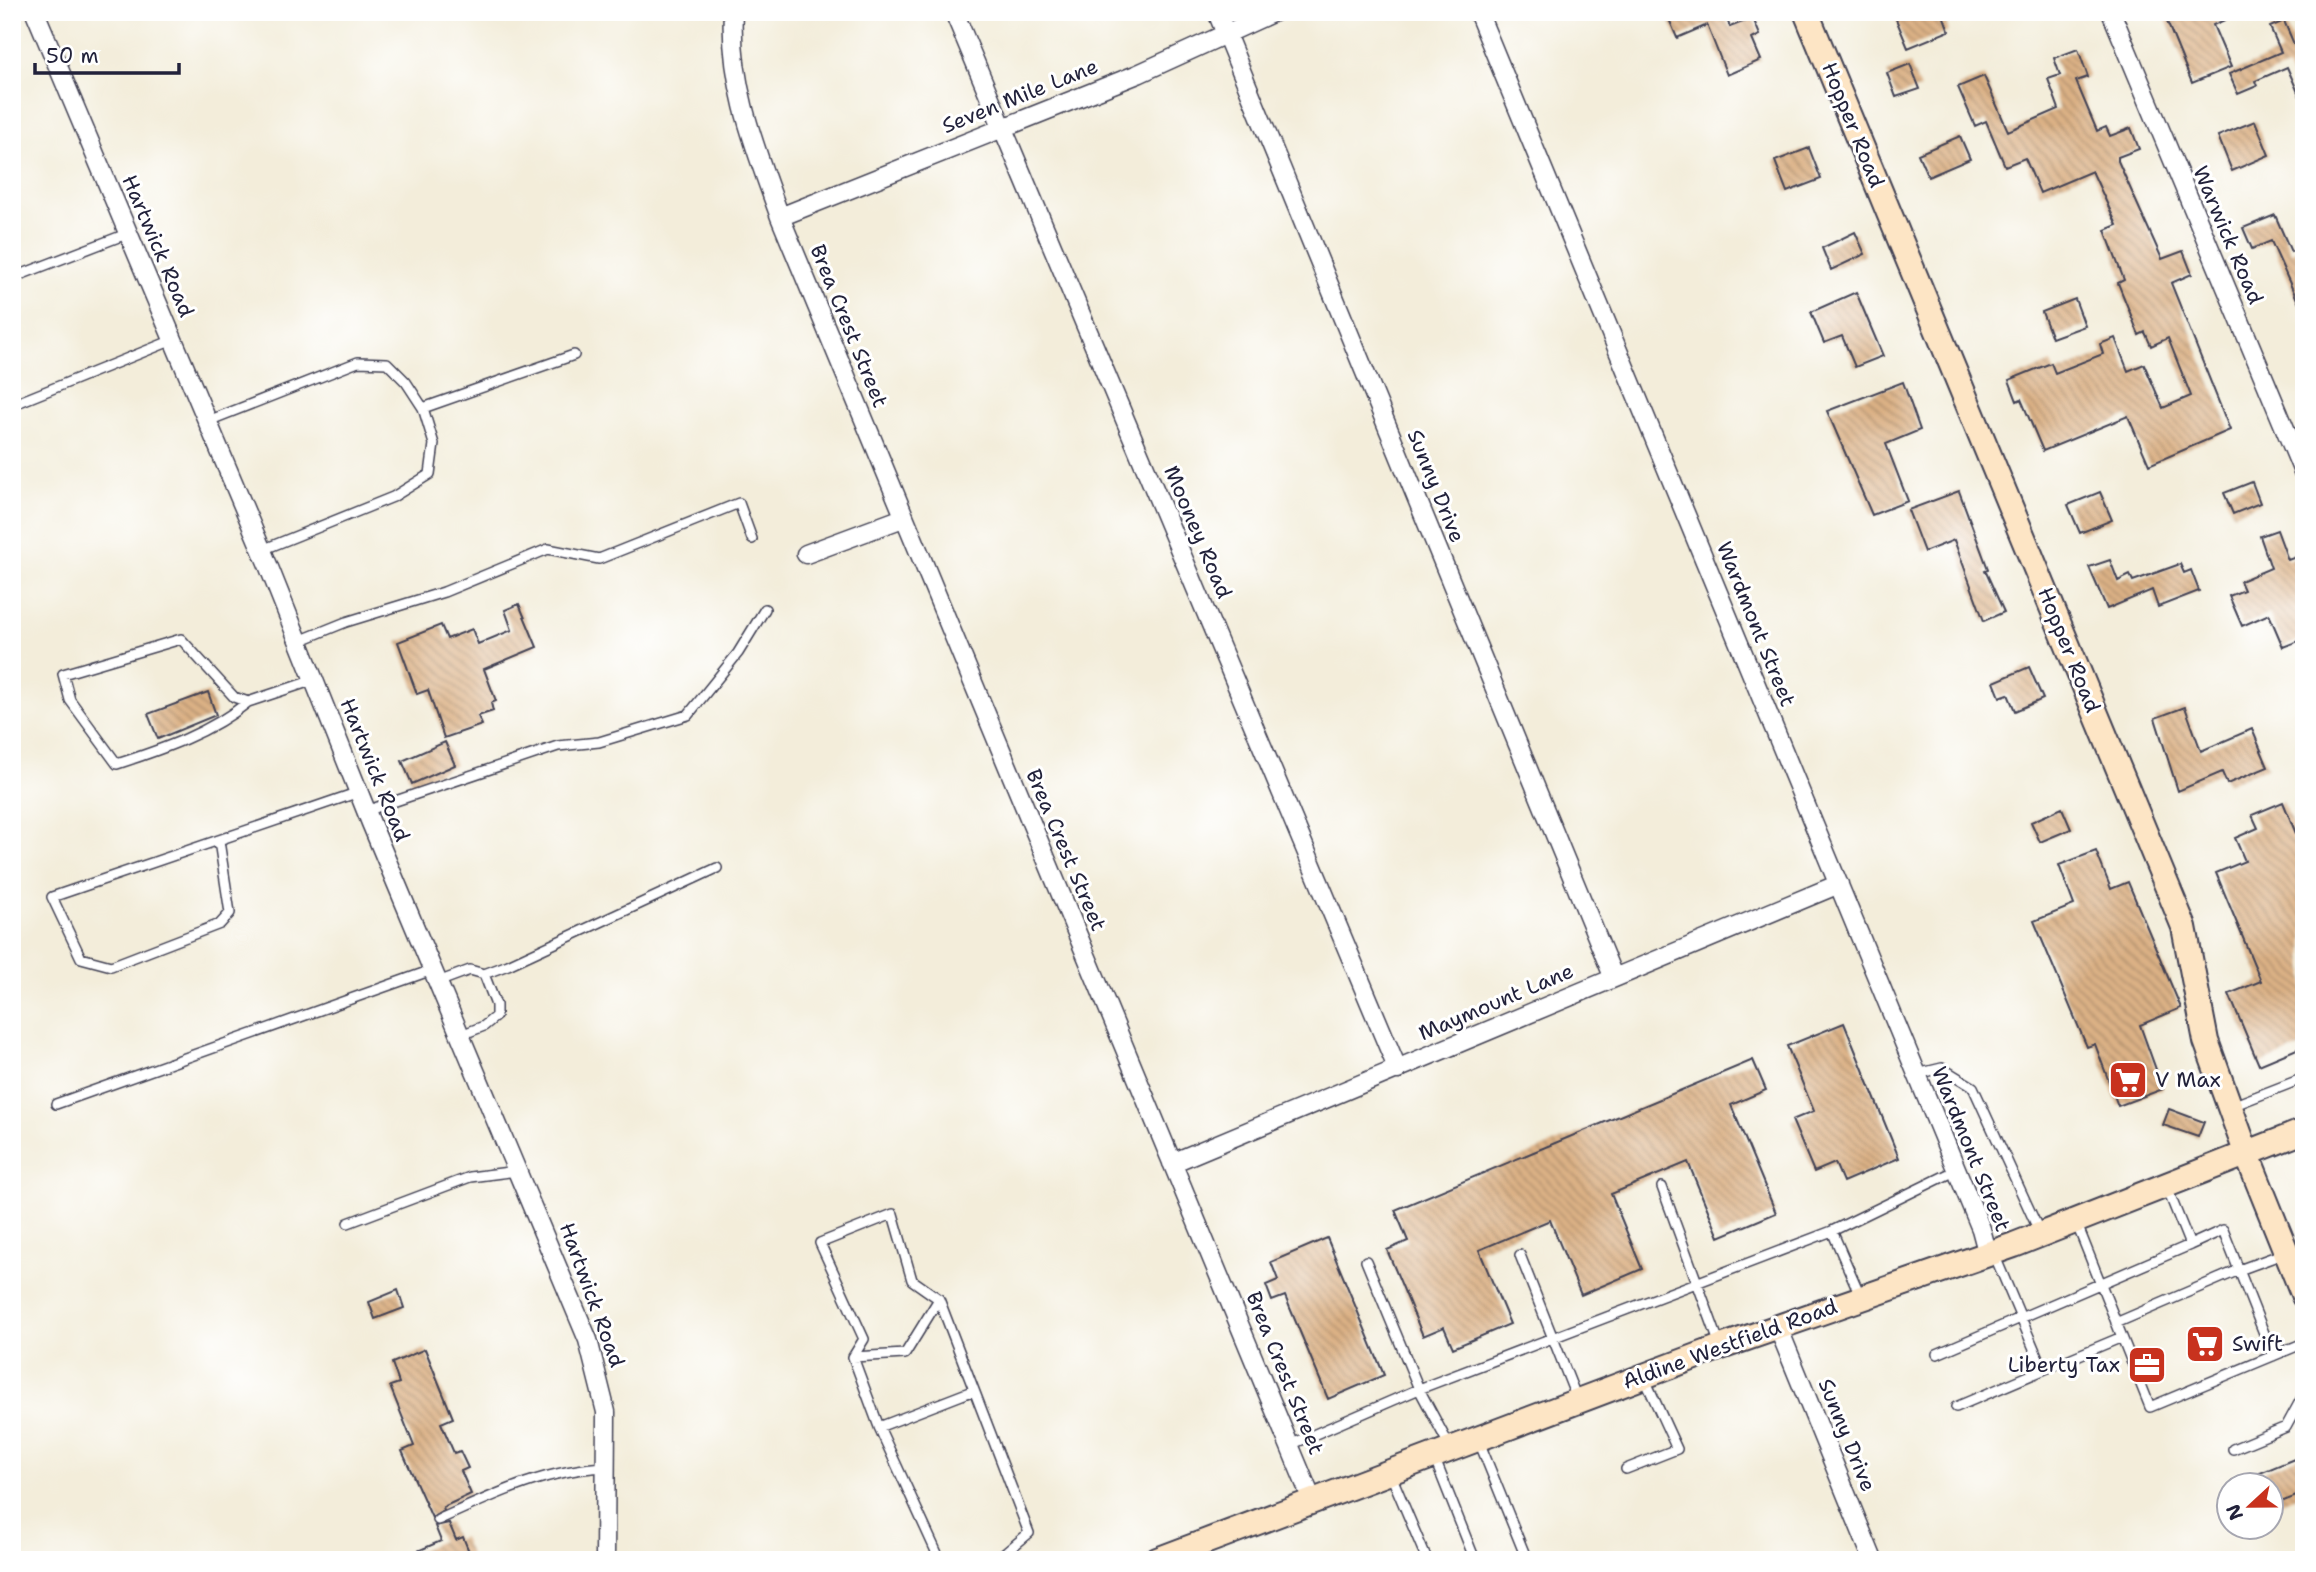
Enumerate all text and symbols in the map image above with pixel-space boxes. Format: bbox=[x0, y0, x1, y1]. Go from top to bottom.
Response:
scale bar bbox=[35, 32, 178, 76]
text: 50 m bbox=[46, 42, 99, 70]
street label: Seven Mile Lane bbox=[938, 52, 1102, 140]
street label: Hopper Road bbox=[1815, 58, 1891, 192]
street label: Warwick Road bbox=[2186, 162, 2270, 308]
street label: Hartwick Road bbox=[115, 171, 201, 321]
street label: Brea Crest Street bbox=[804, 240, 894, 412]
street label: Sunny Drive bbox=[1401, 425, 1471, 547]
street label: Mooney Road bbox=[1157, 461, 1239, 603]
street label: Wardmont Street bbox=[1710, 537, 1802, 711]
street label: Hopper Road bbox=[2031, 583, 2107, 717]
street label: Hartwick Road bbox=[334, 694, 416, 846]
street label: Brea Crest Street bbox=[1019, 765, 1113, 935]
street label: Maymount Lane bbox=[1414, 957, 1578, 1047]
supermarket icon: V Max bbox=[2107, 1059, 2149, 1101]
street label: Wardmont Street bbox=[1925, 1062, 2017, 1236]
place label: V Max bbox=[2155, 1066, 2221, 1094]
street label: Hartwick Road bbox=[553, 1219, 631, 1371]
street label: Brea Crest Street bbox=[1240, 1287, 1330, 1459]
street label: Aldine Westfield Road bbox=[1619, 1292, 1841, 1396]
supermarket icon: Swift bbox=[2184, 1323, 2226, 1365]
place label: Swift bbox=[2232, 1330, 2283, 1358]
office icon: Liberty Tax bbox=[2126, 1344, 2168, 1386]
place label: Liberty Tax bbox=[2008, 1351, 2120, 1379]
street label: Sunny Drive bbox=[1812, 1374, 1882, 1496]
north arrow bbox=[2214, 1470, 2284, 1540]
text: N bbox=[2220, 1501, 2249, 1524]

